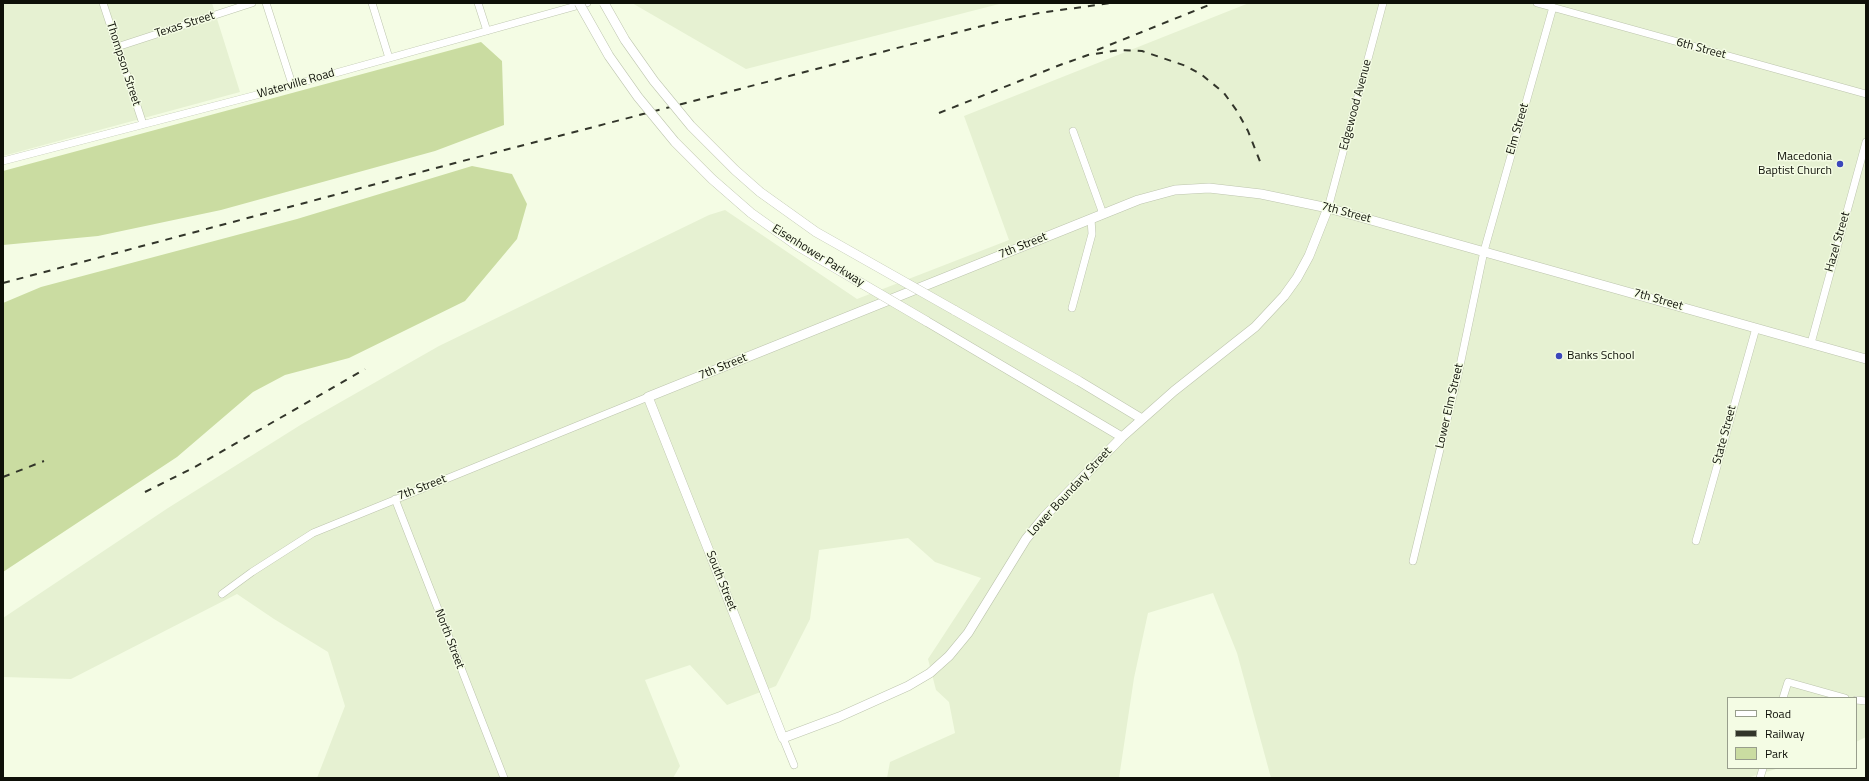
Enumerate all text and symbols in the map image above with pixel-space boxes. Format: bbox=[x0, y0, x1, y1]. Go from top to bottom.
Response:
street label: Texas Street bbox=[153, 9, 217, 41]
street label: Thompson Street bbox=[103, 20, 143, 108]
street label: 6th Street bbox=[1675, 35, 1727, 63]
street label: Edgewood Avenue bbox=[1337, 58, 1375, 152]
street label: Waterville Road bbox=[256, 66, 336, 102]
street label: Elm Street bbox=[1504, 102, 1532, 156]
place label: Macedonia Baptist Church bbox=[1758, 150, 1832, 178]
marker: Macedonia Baptist Church bbox=[1835, 159, 1845, 169]
street label: 7th Street bbox=[1320, 199, 1372, 227]
street label: Hazel Street bbox=[1823, 210, 1853, 274]
street label: Eisenhower Parkway bbox=[769, 222, 867, 290]
street label: 7th Street bbox=[997, 230, 1049, 262]
street label: 7th Street bbox=[1632, 286, 1684, 314]
place label: Banks School bbox=[1567, 349, 1634, 363]
street label: 7th Street bbox=[697, 351, 749, 383]
marker: Banks School bbox=[1554, 351, 1564, 361]
street label: Lower Elm Street bbox=[1433, 362, 1467, 450]
street label: State Street bbox=[1710, 404, 1740, 466]
street label: Lower Boundary Street bbox=[1025, 445, 1115, 539]
street label: 7th Street bbox=[396, 472, 448, 504]
street label: South Street bbox=[702, 549, 740, 613]
street label: North Street bbox=[431, 607, 467, 671]
legend bbox=[1727, 697, 1857, 769]
text: Road bbox=[1765, 704, 1791, 723]
text: Railway bbox=[1765, 724, 1805, 743]
text: Park bbox=[1765, 744, 1788, 763]

